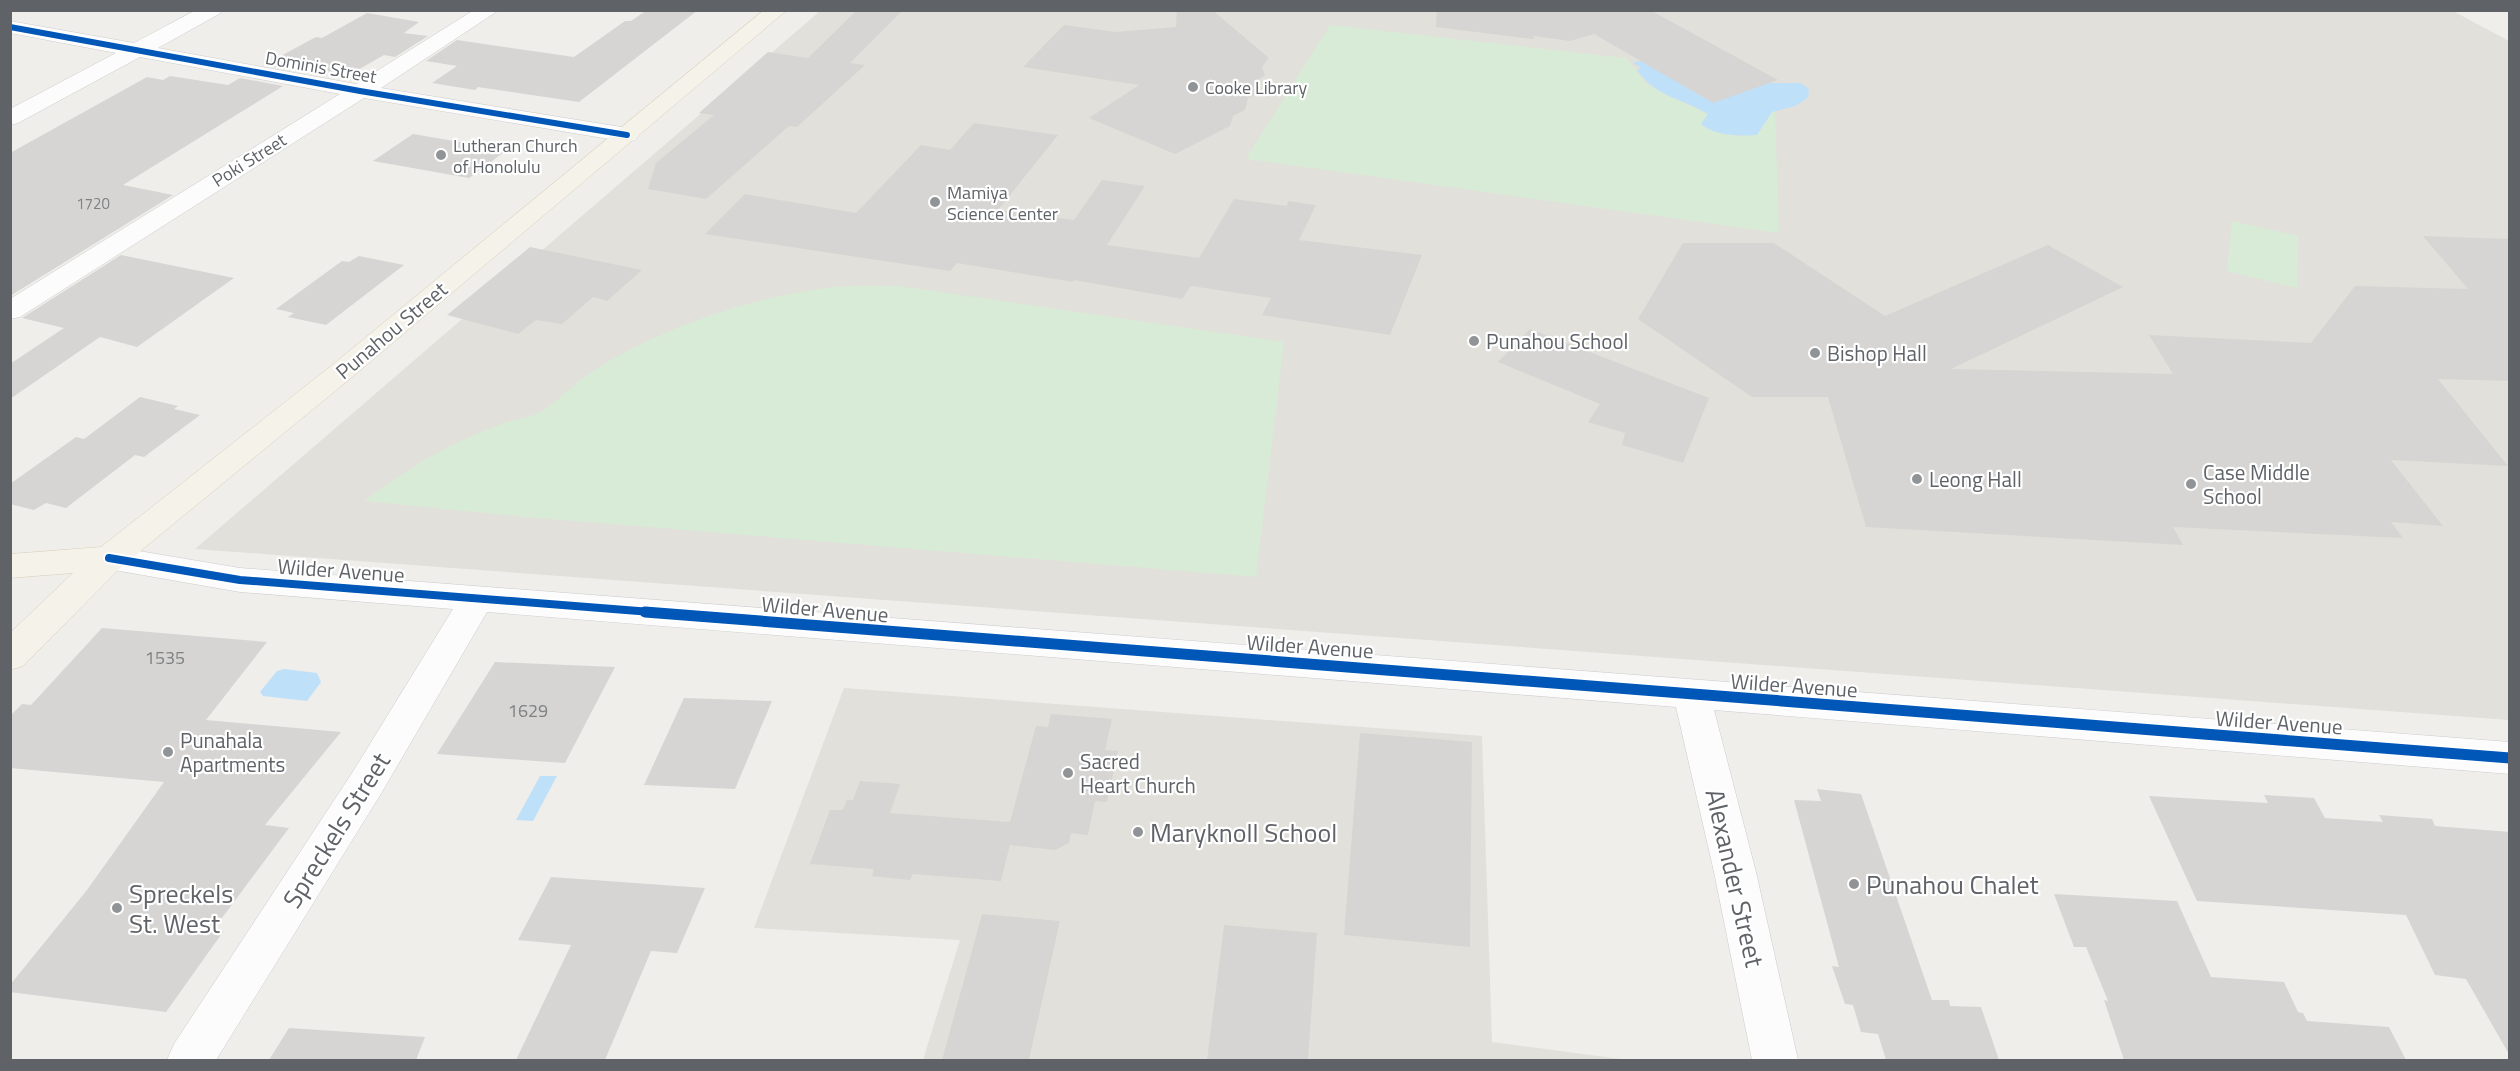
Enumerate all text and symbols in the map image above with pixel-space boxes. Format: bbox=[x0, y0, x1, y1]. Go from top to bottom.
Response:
street label: Dominis Street bbox=[263, 44, 379, 90]
place label: Cooke Library bbox=[1205, 74, 1308, 101]
marker: Cooke Library bbox=[1186, 80, 1200, 94]
street label: Poki Street bbox=[207, 126, 292, 193]
place label: Lutheran Church of Honolulu bbox=[453, 132, 578, 180]
marker: Lutheran Church of Honolulu bbox=[434, 148, 448, 162]
place label: Mamiya Science Center bbox=[947, 179, 1058, 227]
house number: 1720 bbox=[76, 192, 110, 215]
marker: Mamiya Science Center bbox=[928, 195, 942, 209]
street label: Punahou Street bbox=[328, 273, 454, 387]
place label: Punahou School bbox=[1486, 325, 1628, 357]
marker: Punahou School bbox=[1467, 334, 1481, 348]
place label: Bishop Hall bbox=[1827, 337, 1927, 369]
marker: Bishop Hall bbox=[1808, 346, 1822, 360]
place label: Case Middle School bbox=[2203, 456, 2310, 512]
place label: Leong Hall bbox=[1929, 463, 2022, 495]
marker: Leong Hall bbox=[1910, 472, 1924, 486]
marker: Case Middle School bbox=[2184, 477, 2198, 491]
street label: Wilder Avenue bbox=[276, 550, 406, 590]
street label: Wilder Avenue bbox=[760, 588, 890, 630]
street label: Wilder Avenue bbox=[1245, 626, 1375, 666]
house number: 1535 bbox=[145, 644, 185, 671]
street label: Wilder Avenue bbox=[1729, 665, 1859, 705]
house number: 1629 bbox=[508, 697, 548, 724]
street label: Wilder Avenue bbox=[2214, 702, 2344, 742]
place label: Punahala Apartments bbox=[180, 724, 285, 780]
marker: Punahala Apartments bbox=[161, 745, 175, 759]
street label: Spreckels Street bbox=[273, 745, 399, 915]
place label: Sacred Heart Church bbox=[1080, 745, 1196, 801]
marker: Sacred Heart Church bbox=[1061, 766, 1075, 780]
street label: Alexander Street bbox=[1696, 785, 1774, 971]
place label: Maryknoll School bbox=[1150, 813, 1337, 852]
marker: Maryknoll School bbox=[1131, 825, 1145, 839]
place label: Punahou Chalet bbox=[1866, 865, 2039, 904]
place label: Spreckels St. West bbox=[129, 874, 233, 943]
marker: Punahou Chalet bbox=[1847, 877, 1861, 891]
marker: Spreckels St. West bbox=[110, 901, 124, 915]

